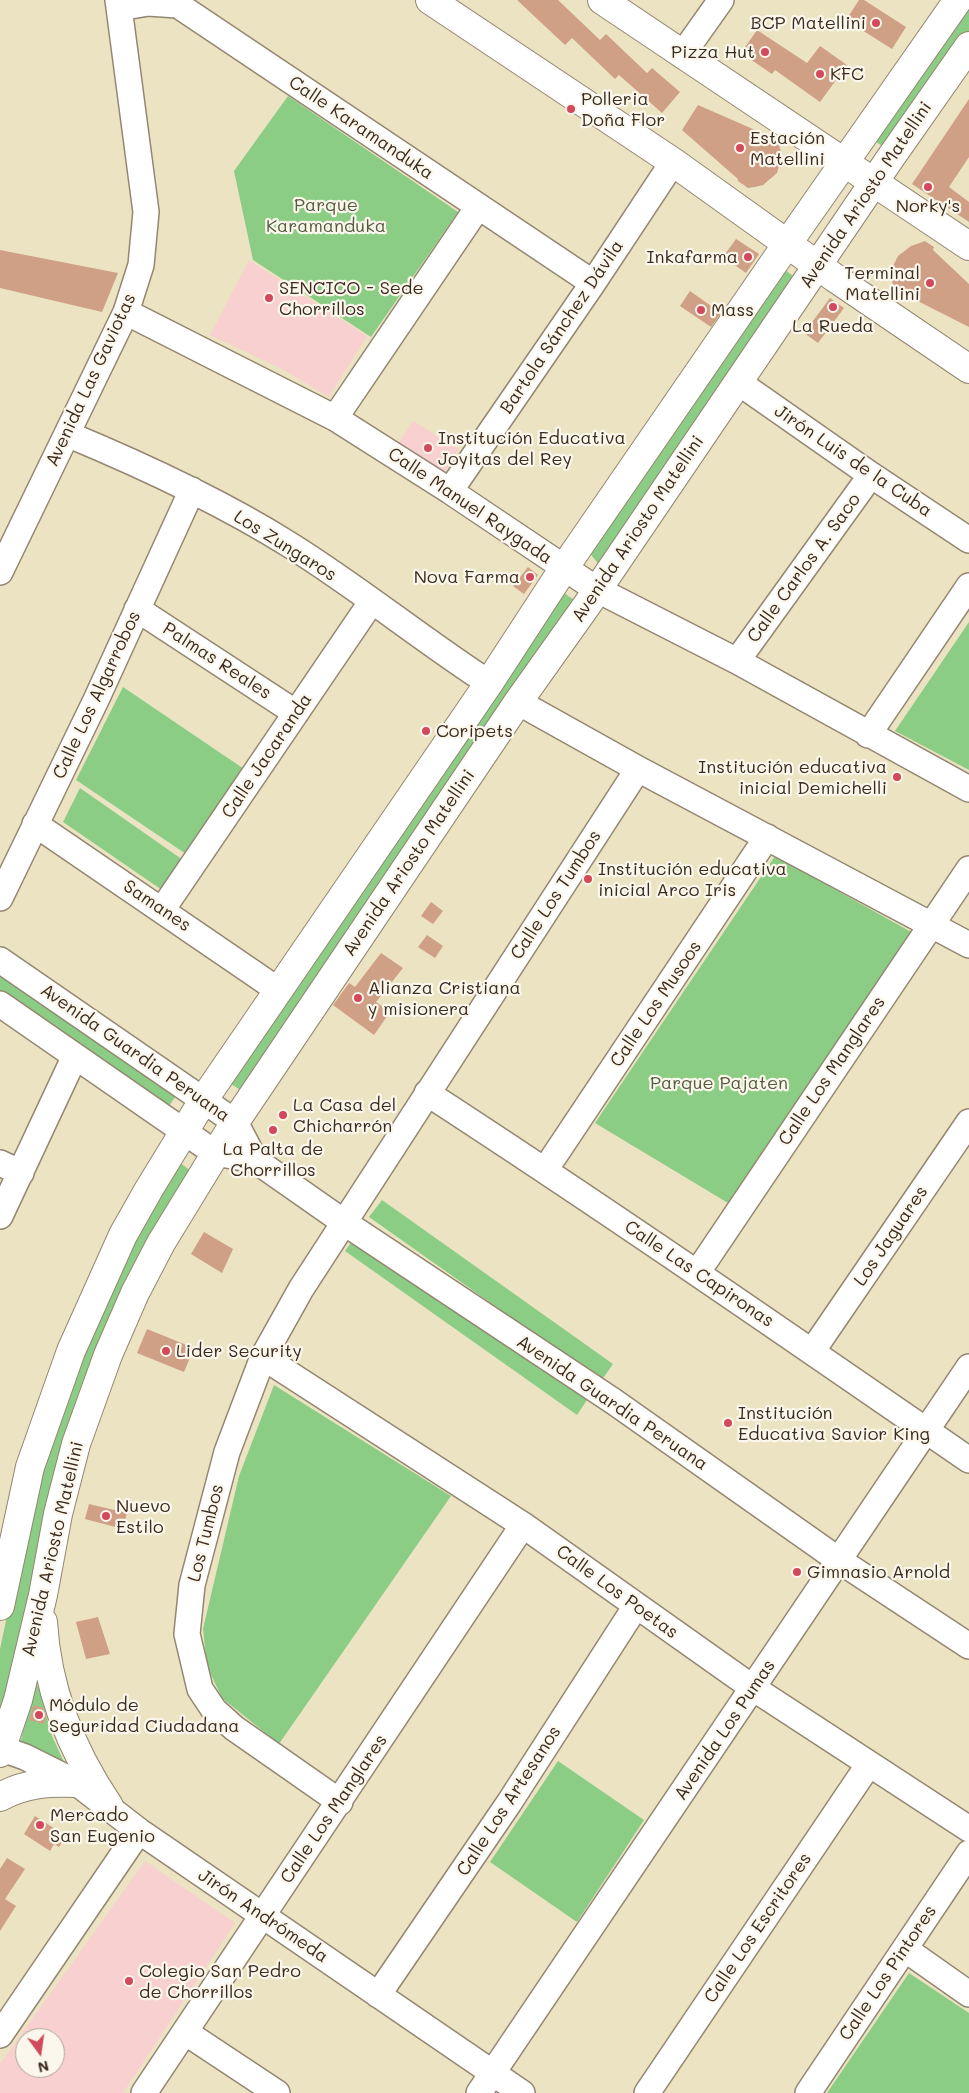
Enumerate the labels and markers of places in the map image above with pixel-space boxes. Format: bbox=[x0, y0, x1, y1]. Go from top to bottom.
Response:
place label: BCP Matellini bbox=[751, 12, 866, 34]
marker: BCP Matellini bbox=[870, 17, 882, 29]
place label: Pizza Hut bbox=[671, 41, 755, 63]
marker: Pizza Hut bbox=[759, 46, 771, 58]
place label: KFC bbox=[830, 63, 864, 85]
marker: KFC bbox=[814, 68, 826, 80]
place label: Polleria Doña Flor bbox=[581, 88, 665, 130]
marker: Polleria Doña Flor bbox=[565, 103, 577, 115]
place label: Estación Matellini bbox=[750, 127, 825, 170]
marker: Estación Matellini bbox=[734, 142, 746, 154]
marker: Norky's bbox=[922, 181, 934, 193]
place label: Norky's bbox=[896, 195, 960, 217]
place label: Inkafarma bbox=[647, 246, 738, 268]
marker: Inkafarma bbox=[742, 251, 754, 263]
place label: Terminal Matellini bbox=[844, 262, 920, 304]
place label: SENCICO - Sede Chorrillos bbox=[279, 277, 424, 320]
marker: Terminal Matellini bbox=[924, 277, 936, 289]
marker: SENCICO - Sede Chorrillos bbox=[263, 292, 275, 304]
place label: Mass bbox=[711, 299, 754, 321]
marker: La Rueda bbox=[827, 301, 839, 313]
marker: Mass bbox=[695, 304, 707, 316]
place label: La Rueda bbox=[792, 315, 874, 337]
place label: Institución Educativa Joyitas del Rey bbox=[438, 427, 626, 469]
marker: Institución Educativa Joyitas del Rey bbox=[422, 442, 434, 454]
place label: Nova Farma bbox=[414, 566, 520, 588]
marker: Nova Farma bbox=[524, 571, 536, 583]
place label: Coripets bbox=[436, 720, 513, 742]
marker: Coripets bbox=[420, 725, 432, 737]
place label: Institución educativa inicial Demichelli bbox=[698, 756, 887, 799]
marker: Institución educativa inicial Demichelli bbox=[891, 771, 903, 783]
place label: Institución educativa inicial Arco Iris bbox=[598, 858, 787, 901]
marker: Institución educativa inicial Arco Iris bbox=[582, 873, 594, 885]
place label: Alianza Cristiana y misionera bbox=[368, 977, 521, 1020]
marker: Alianza Cristiana y misionera bbox=[352, 992, 364, 1004]
place label: La Casa del Chicharrón bbox=[293, 1094, 396, 1136]
marker: La Casa del Chicharrón bbox=[277, 1109, 289, 1121]
marker: La Palta de Chorrillos bbox=[267, 1124, 279, 1136]
place label: La Palta de Chorrillos bbox=[223, 1138, 323, 1180]
place label: Lider Security bbox=[176, 1340, 302, 1362]
marker: Lider Security bbox=[160, 1345, 172, 1357]
place label: Institución Educativa Savior King bbox=[738, 1402, 930, 1445]
marker: Institución Educativa Savior King bbox=[722, 1417, 734, 1429]
place label: Nuevo Estilo bbox=[116, 1495, 170, 1538]
marker: Nuevo Estilo bbox=[100, 1510, 112, 1522]
place label: Gimnasio Arnold bbox=[807, 1561, 950, 1583]
marker: Gimnasio Arnold bbox=[791, 1566, 803, 1578]
place label: Módulo de Seguridad Ciudadana bbox=[49, 1694, 240, 1736]
marker: Módulo de Seguridad Ciudadana bbox=[33, 1709, 45, 1721]
place label: Mercado San Eugenio bbox=[50, 1804, 155, 1846]
marker: Mercado San Eugenio bbox=[34, 1819, 46, 1831]
place label: Colegio San Pedro de Chorrillos bbox=[139, 1960, 301, 2002]
marker: Colegio San Pedro de Chorrillos bbox=[123, 1975, 135, 1987]

